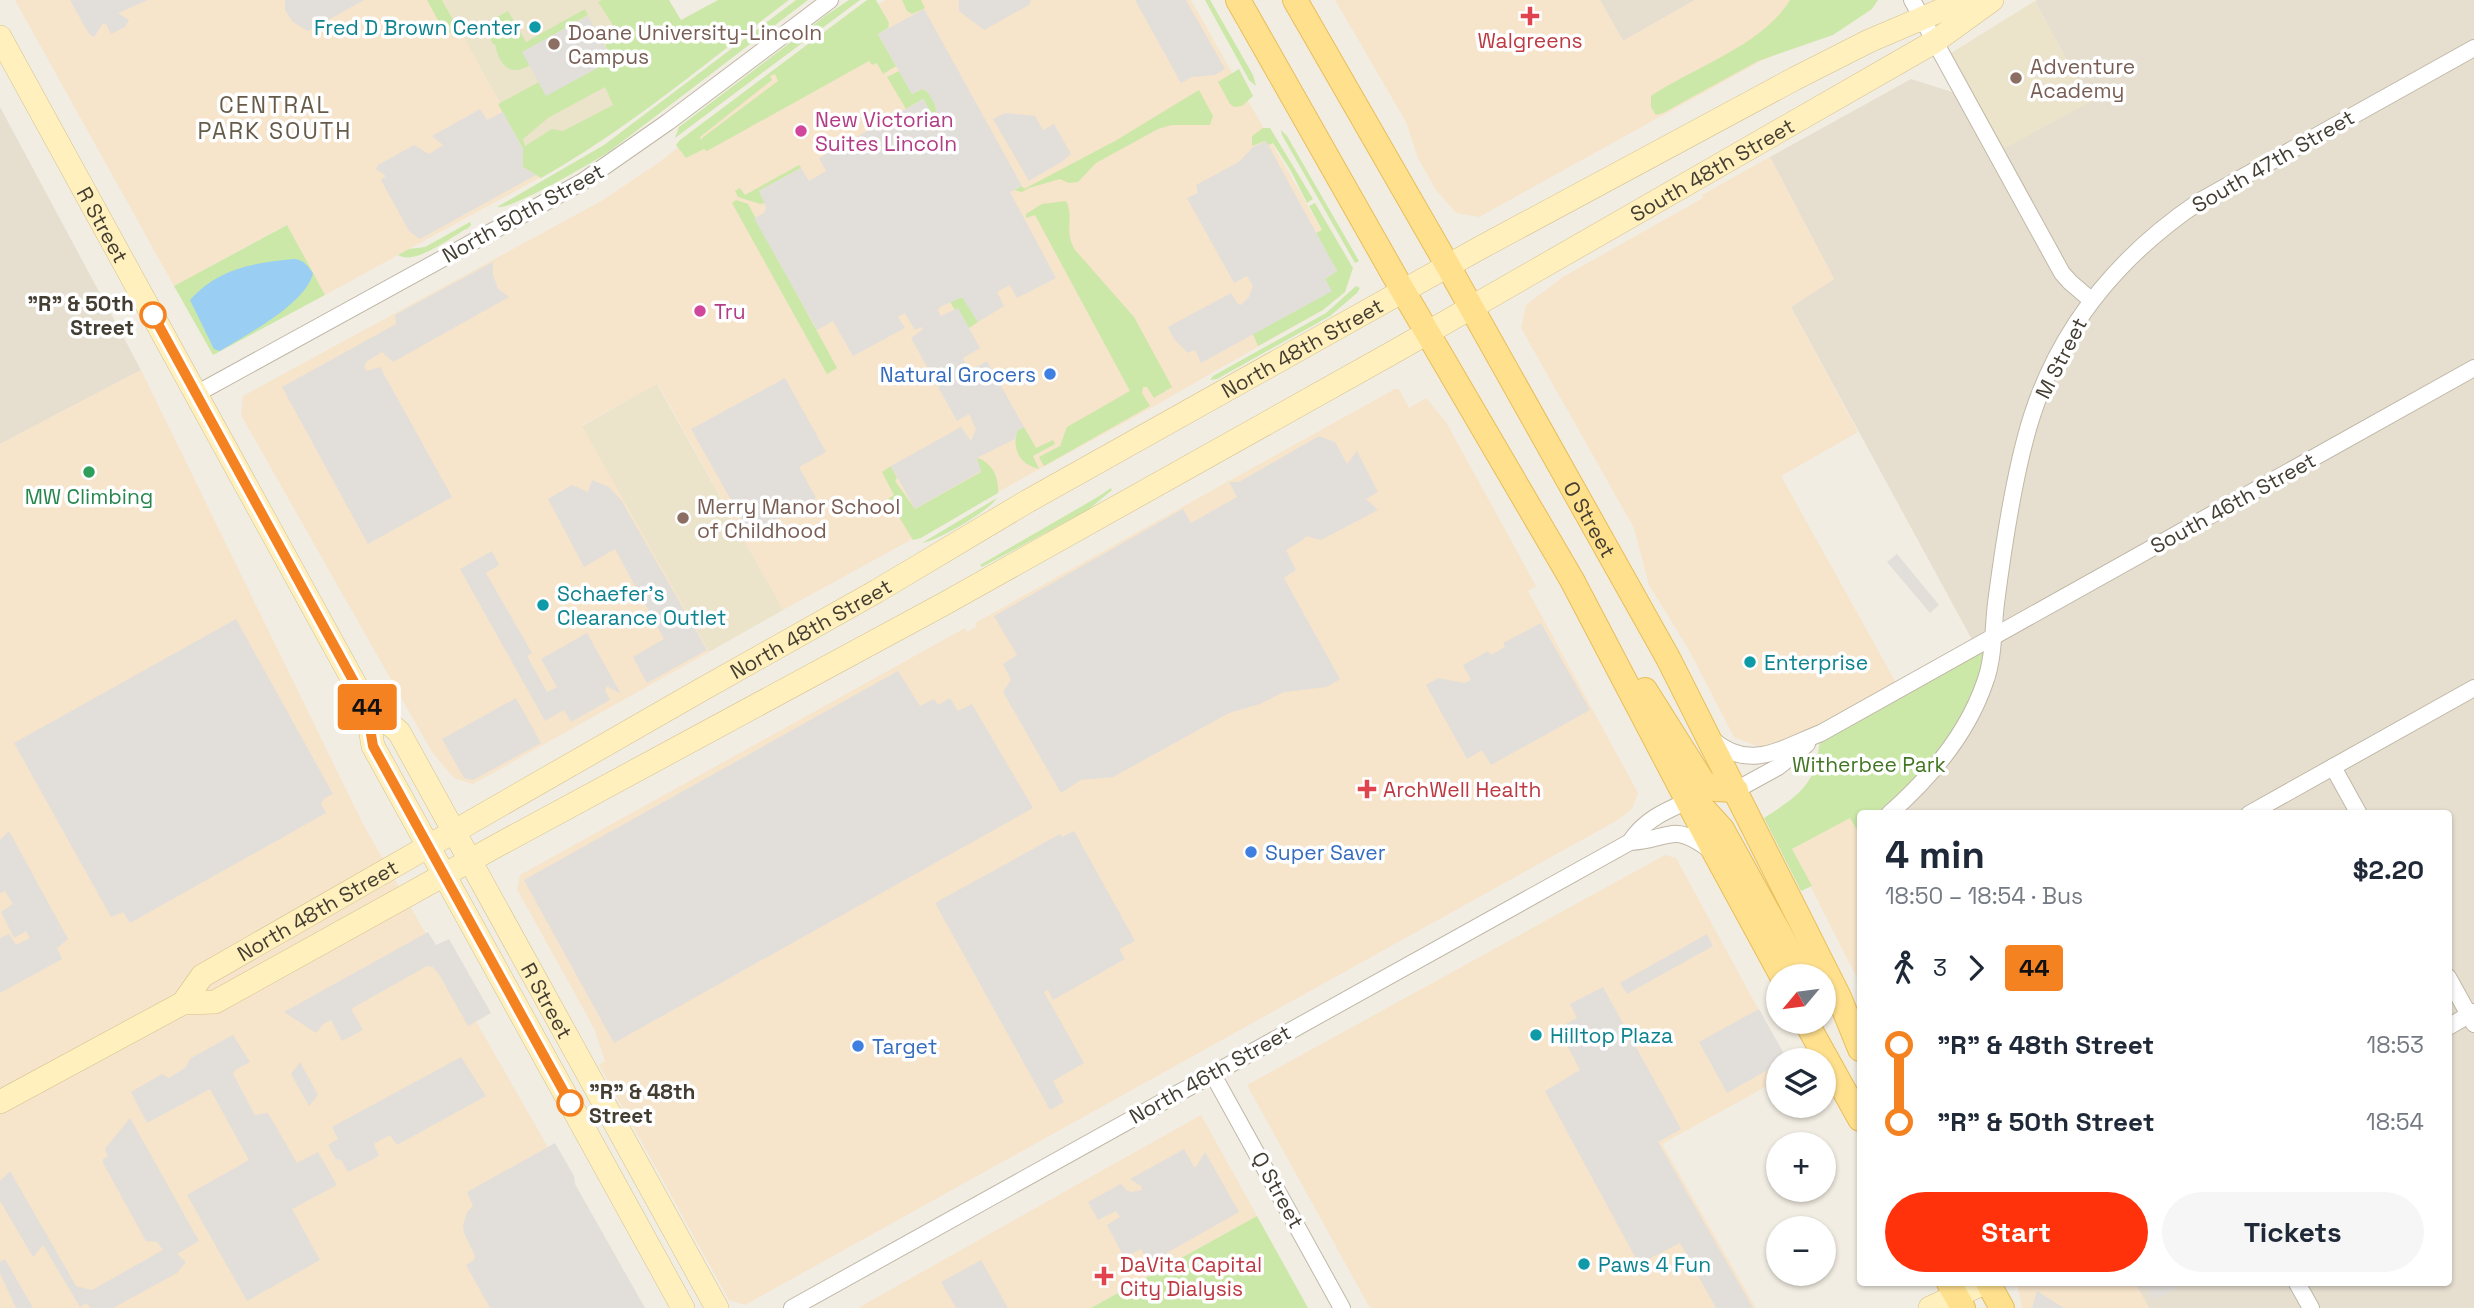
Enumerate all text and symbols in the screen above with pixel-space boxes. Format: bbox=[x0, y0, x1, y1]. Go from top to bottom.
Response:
marker: Walgreens bbox=[1522, 8, 1538, 24]
place label: Fred D Brown Center bbox=[314, 14, 521, 41]
marker: Fred D Brown Center bbox=[527, 19, 543, 35]
place label: Doane University-Lincoln Campus bbox=[568, 19, 822, 70]
place label: Walgreens bbox=[1477, 27, 1583, 54]
marker: Doane University-Lincoln Campus bbox=[546, 36, 562, 52]
place label: Adventure Academy bbox=[2030, 53, 2135, 104]
marker: Adventure Academy bbox=[2008, 70, 2024, 86]
district label: CENTRAL PARK SOUTH bbox=[198, 90, 352, 146]
street label: South 47th Street bbox=[2187, 104, 2359, 218]
place label: New Victorian Suites Lincoln bbox=[815, 106, 957, 157]
street label: South 48th Street bbox=[1625, 112, 1799, 227]
marker: New Victorian Suites Lincoln bbox=[793, 123, 809, 139]
street label: North 50th Street bbox=[437, 157, 609, 269]
street label: R Street bbox=[71, 182, 135, 267]
place label: "R" & 50th Street bbox=[27, 290, 134, 341]
street label: North 48th Street bbox=[1216, 292, 1388, 404]
place label: Tru bbox=[714, 298, 746, 325]
marker: "R" & 50th Street bbox=[140, 302, 166, 328]
marker: Tru bbox=[692, 303, 708, 319]
street label: M Street bbox=[2029, 313, 2093, 403]
place label: Natural Grocers bbox=[880, 361, 1036, 388]
marker: Natural Grocers bbox=[1042, 366, 1058, 382]
street label: South 46th Street bbox=[2146, 446, 2320, 560]
marker: MW Climbing bbox=[81, 464, 97, 480]
street label: O Street bbox=[1558, 476, 1622, 562]
place label: MW Climbing bbox=[25, 483, 153, 510]
place label: Merry Manor School of Childhood bbox=[697, 493, 900, 544]
marker: Merry Manor School of Childhood bbox=[675, 510, 691, 526]
street label: North 48th Street bbox=[725, 572, 896, 685]
place label: Schaefer's Clearance Outlet bbox=[557, 580, 726, 631]
marker: Schaefer's Clearance Outlet bbox=[535, 597, 551, 613]
place label: Enterprise bbox=[1764, 649, 1868, 676]
marker: Enterprise bbox=[1742, 654, 1758, 670]
line badge: 44 bbox=[336, 684, 398, 730]
text: 44 bbox=[352, 691, 382, 722]
park label: Witherbee Park bbox=[1792, 751, 1946, 778]
place label: ArchWell Health bbox=[1383, 776, 1541, 803]
marker: ArchWell Health bbox=[1357, 779, 1377, 799]
text: 4 min bbox=[1885, 831, 1985, 879]
place label: Super Saver bbox=[1265, 839, 1386, 866]
marker: Super Saver bbox=[1243, 844, 1259, 860]
street label: North 48th Street bbox=[232, 853, 403, 967]
text: $2.20 bbox=[2353, 853, 2424, 887]
text: 18:50 – 18:54 · Bus bbox=[1885, 881, 2083, 911]
icon: walk bbox=[1885, 949, 1923, 987]
icon: forward bbox=[1957, 949, 1995, 987]
text: 44 bbox=[2019, 952, 2049, 983]
text: 3 bbox=[1933, 953, 1947, 983]
street label: R Street bbox=[515, 958, 579, 1043]
north arrow bbox=[1766, 964, 1836, 1034]
map controls bbox=[1766, 964, 1836, 1286]
street label: North 46th Street bbox=[1124, 1018, 1296, 1130]
place label: Hilltop Plaza bbox=[1550, 1022, 1673, 1049]
marker: Hilltop Plaza bbox=[1528, 1027, 1544, 1043]
text: "R" & 48th Street bbox=[1937, 1028, 2154, 1062]
text: 18:53 bbox=[2367, 1030, 2424, 1060]
place label: Target bbox=[872, 1033, 937, 1060]
marker: Target bbox=[850, 1038, 866, 1054]
button: layers bbox=[1766, 1048, 1836, 1118]
place label: "R" & 48th Street bbox=[589, 1078, 695, 1129]
marker: "R" & 48th Street bbox=[557, 1090, 583, 1116]
text: "R" & 50th Street bbox=[1937, 1105, 2155, 1139]
text: 18:54 bbox=[2366, 1107, 2424, 1137]
button: + bbox=[1766, 1132, 1836, 1202]
street label: Q Street bbox=[1246, 1147, 1310, 1233]
button: Start bbox=[1885, 1192, 2148, 1272]
button: Tickets bbox=[2162, 1192, 2424, 1272]
button: − bbox=[1766, 1216, 1836, 1286]
place label: DaVita Capital City Dialysis bbox=[1120, 1251, 1262, 1302]
place label: Paws 4 Fun bbox=[1598, 1251, 1711, 1278]
marker: Paws 4 Fun bbox=[1576, 1256, 1592, 1272]
marker: DaVita Capital City Dialysis bbox=[1094, 1266, 1114, 1286]

